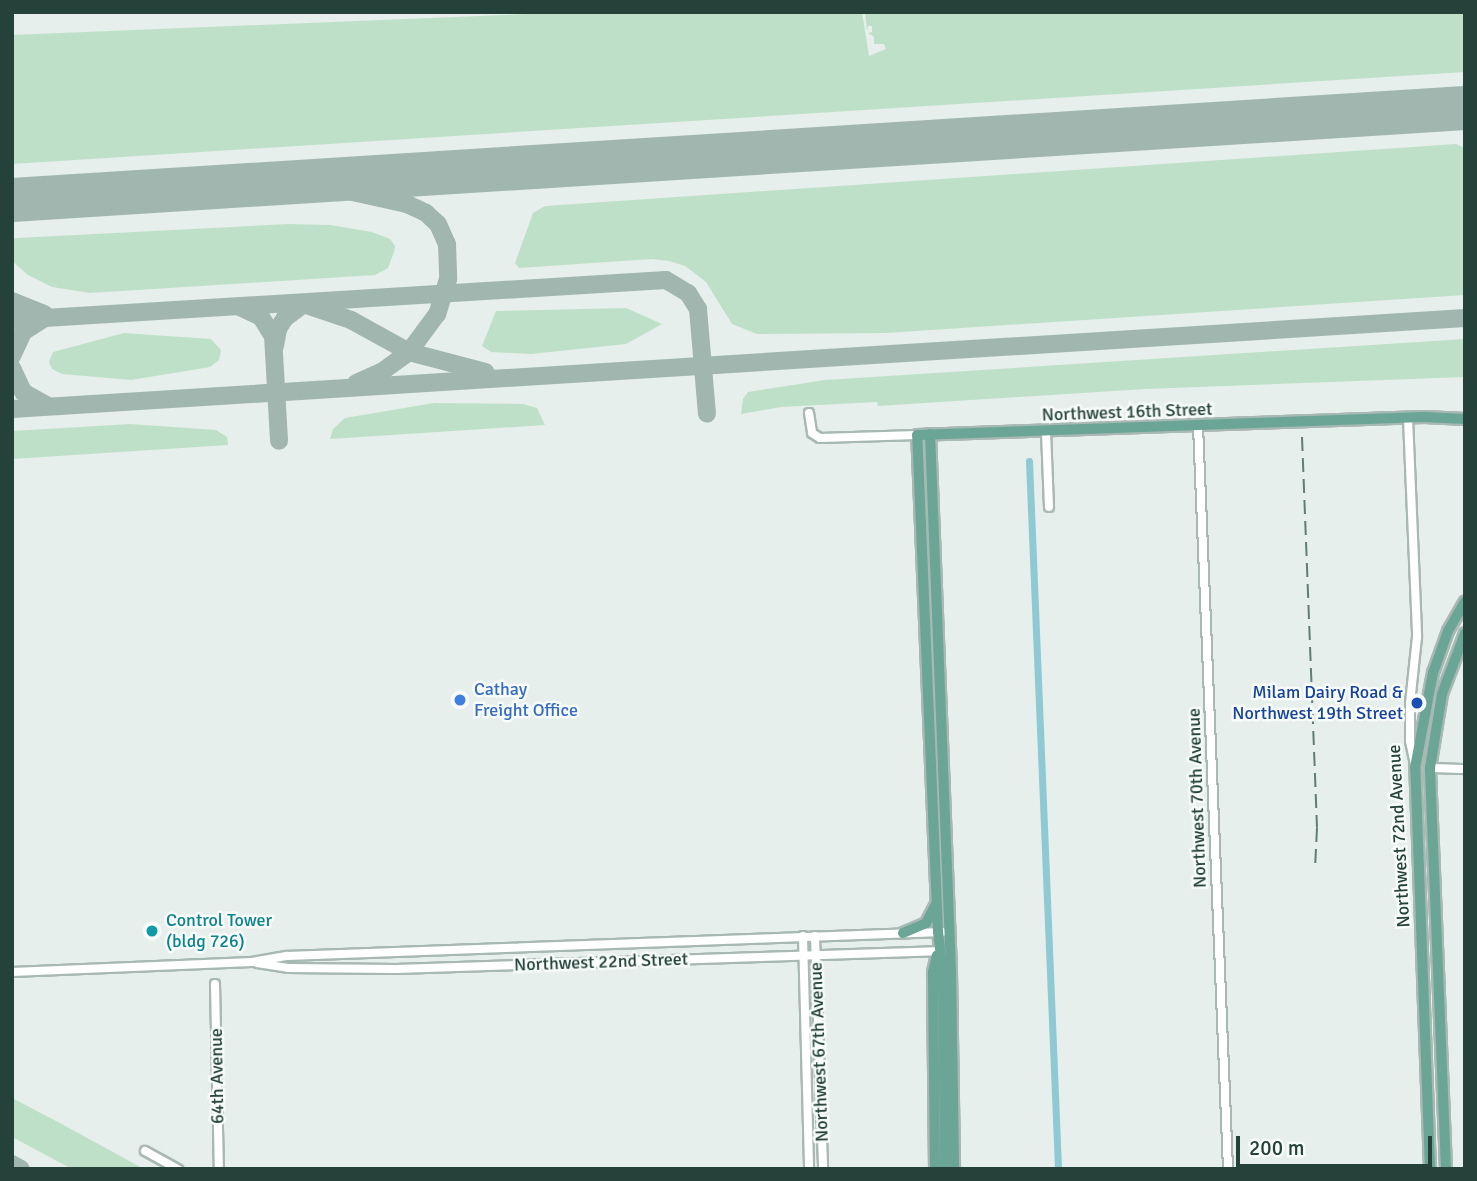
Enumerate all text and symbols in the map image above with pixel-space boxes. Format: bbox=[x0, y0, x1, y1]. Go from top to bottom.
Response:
street label: Northwest 16th Street bbox=[1041, 398, 1213, 426]
place label: Cathay Freight Office bbox=[474, 679, 578, 722]
place label: Milam Dairy Road & Northwest 19th Street bbox=[1232, 682, 1403, 724]
marker: Cathay Freight Office bbox=[452, 692, 468, 708]
marker: Milam Dairy Road & Northwest 19th Street bbox=[1409, 695, 1425, 711]
street label: Northwest 70th Avenue bbox=[1183, 708, 1211, 888]
street label: Northwest 72nd Avenue bbox=[1383, 744, 1415, 928]
place label: Control Tower (bldg 726) bbox=[166, 910, 272, 953]
marker: Control Tower (bldg 726) bbox=[144, 923, 160, 939]
street label: Northwest 22nd Street bbox=[514, 948, 688, 976]
street label: Northwest 67th Avenue bbox=[805, 962, 833, 1142]
street label: 64th Avenue bbox=[205, 1028, 229, 1124]
scale bar bbox=[1239, 1122, 1435, 1166]
text: 200 m bbox=[1249, 1135, 1304, 1161]

